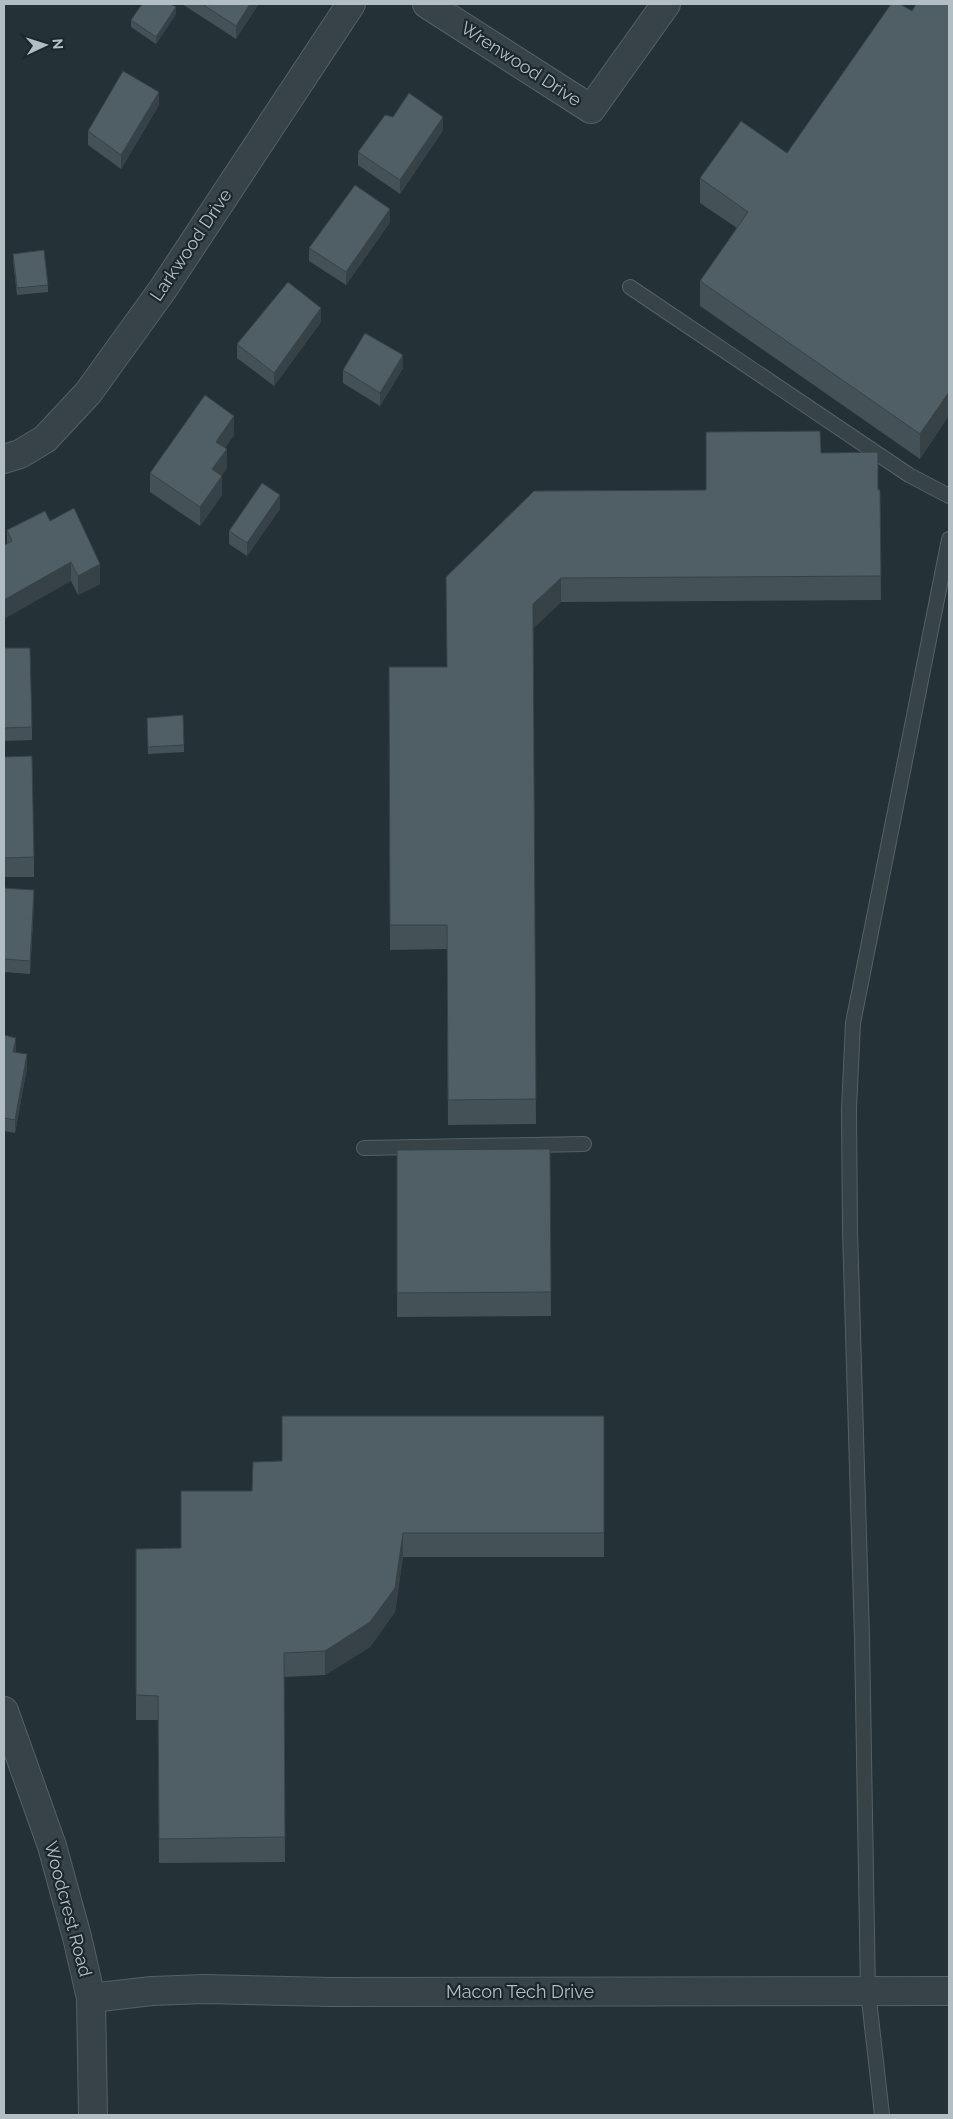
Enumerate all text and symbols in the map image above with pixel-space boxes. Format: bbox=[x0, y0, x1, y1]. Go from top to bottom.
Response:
street label: Wrenwood Drive bbox=[457, 17, 586, 111]
north arrow bbox=[20, 20, 70, 70]
text: N bbox=[50, 38, 66, 50]
street label: Larkwood Drive bbox=[145, 184, 236, 305]
street label: Woodcrest Road bbox=[40, 1839, 97, 1979]
street label: Macon Tech Drive bbox=[446, 1981, 594, 2002]

